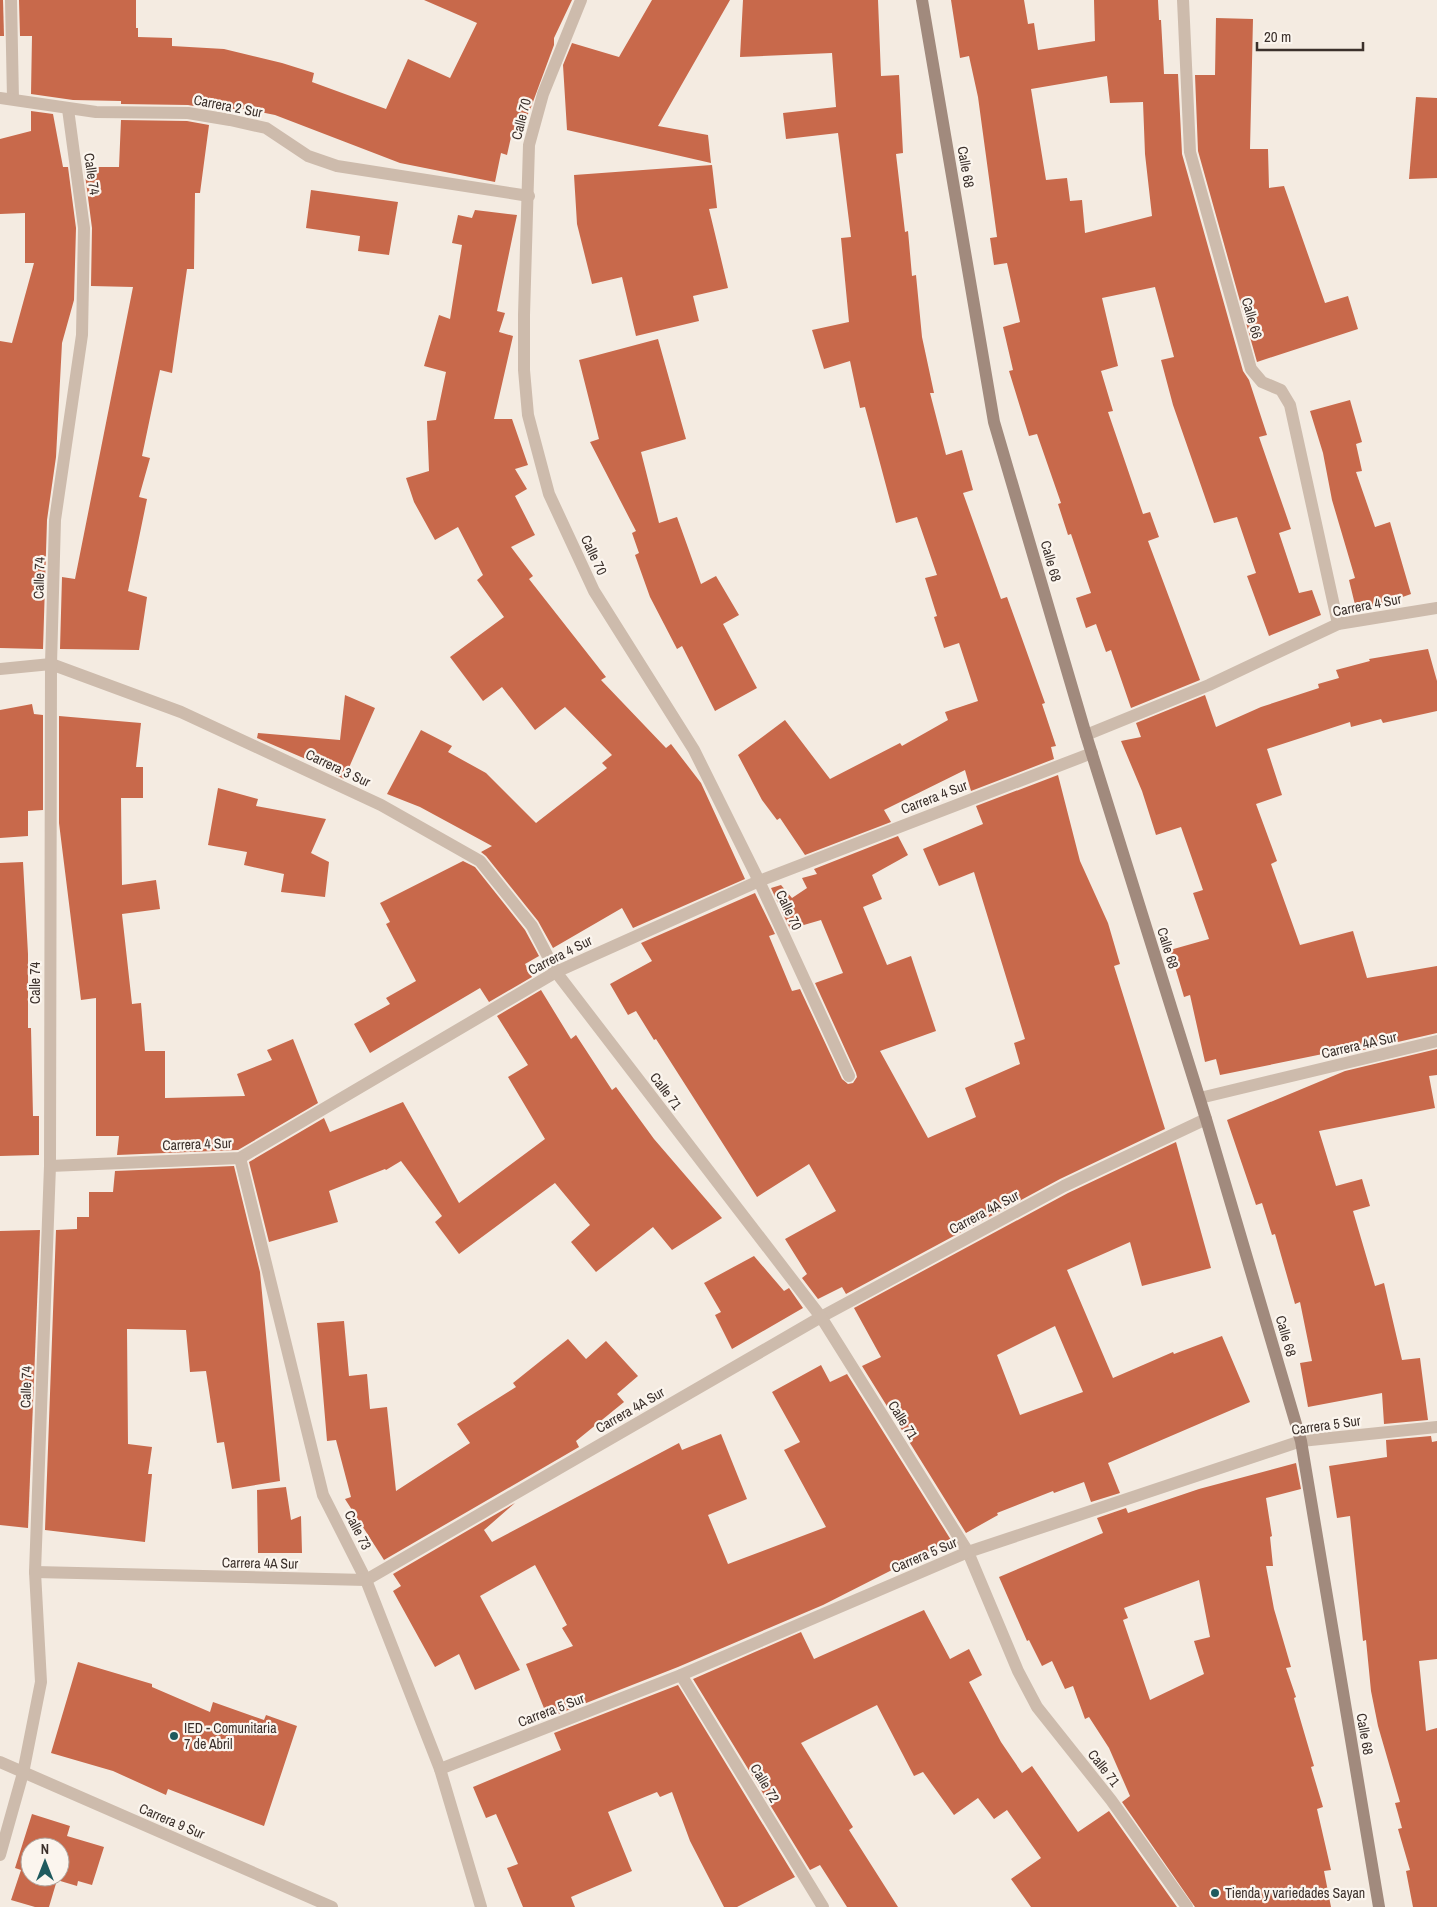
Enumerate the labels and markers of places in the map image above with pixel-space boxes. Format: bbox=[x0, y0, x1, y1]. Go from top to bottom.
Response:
place label: IED - Comunitaria 7 de Abril bbox=[184, 1719, 277, 1753]
marker: IED - Comunitaria 7 de Abril bbox=[168, 1730, 180, 1742]
place label: Tienda y variedades Sayan bbox=[1225, 1884, 1365, 1902]
marker: Tienda y variedades Sayan bbox=[1209, 1887, 1221, 1899]

